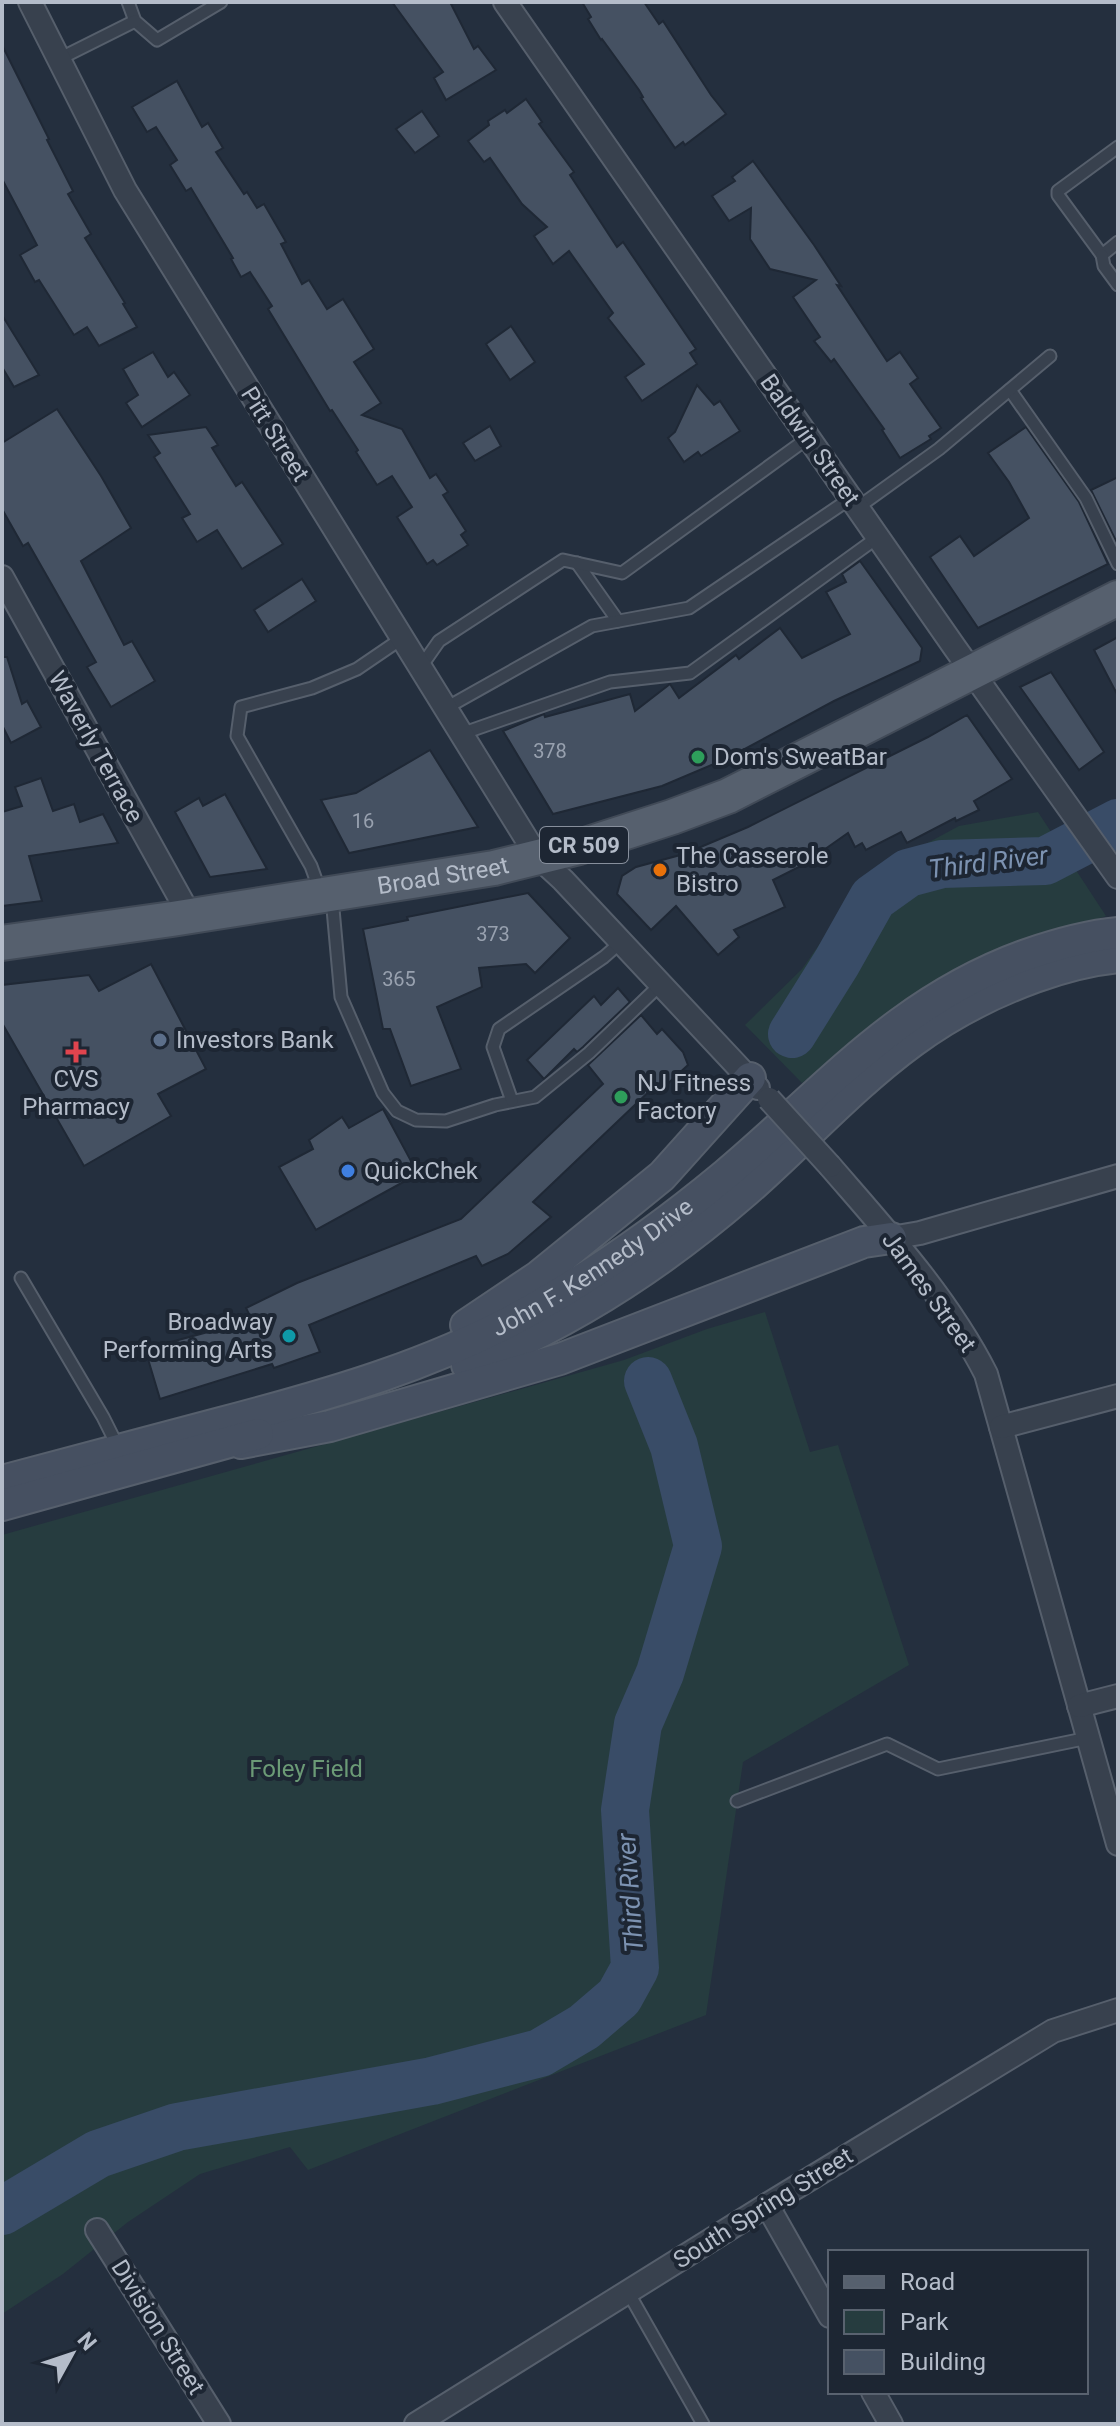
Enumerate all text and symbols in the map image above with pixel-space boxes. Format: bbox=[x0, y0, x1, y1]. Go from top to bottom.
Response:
street label: Baldwin Street bbox=[754, 369, 866, 511]
street label: Pitt Street bbox=[235, 382, 315, 486]
street label: Waverly Terrace bbox=[43, 666, 149, 828]
house number: 378 bbox=[533, 739, 567, 763]
place label: Dom's SweatBar bbox=[714, 743, 887, 771]
marker: Dom's SweatBar bbox=[689, 748, 707, 766]
house number: 16 bbox=[352, 809, 374, 833]
road number: CR 509 bbox=[540, 827, 628, 863]
water label: Third River bbox=[927, 840, 1051, 884]
place label: The Casserole Bistro bbox=[676, 842, 829, 898]
street label: Broad Street bbox=[375, 851, 512, 900]
marker: The Casserole Bistro bbox=[651, 861, 669, 879]
house number: 373 bbox=[476, 922, 510, 946]
house number: 365 bbox=[382, 967, 416, 991]
place label: Investors Bank bbox=[176, 1026, 334, 1054]
marker: Investors Bank bbox=[151, 1031, 169, 1049]
marker: CVS Pharmacy bbox=[67, 1043, 85, 1061]
place label: CVS Pharmacy bbox=[22, 1065, 130, 1121]
place label: NJ Fitness Factory bbox=[637, 1069, 751, 1125]
marker: NJ Fitness Factory bbox=[612, 1088, 630, 1106]
place label: QuickChek bbox=[364, 1157, 479, 1185]
marker: QuickChek bbox=[339, 1162, 357, 1180]
street label: John F. Kennedy Drive bbox=[487, 1192, 698, 1342]
street label: James Street bbox=[876, 1226, 982, 1358]
place label: Broadway Performing Arts bbox=[103, 1308, 274, 1364]
marker: Broadway Performing Arts bbox=[280, 1327, 298, 1345]
park label: Foley Field bbox=[249, 1755, 363, 1783]
water label: Third River bbox=[611, 1831, 649, 1954]
street label: South Spring Street bbox=[668, 2141, 858, 2274]
legend bbox=[828, 2250, 1088, 2394]
street label: Division Street bbox=[105, 2255, 211, 2400]
text: Road bbox=[900, 2268, 955, 2296]
text: Park bbox=[900, 2308, 949, 2336]
north arrow bbox=[32, 2314, 112, 2394]
text: N bbox=[72, 2327, 102, 2355]
text: Building bbox=[900, 2348, 986, 2376]

